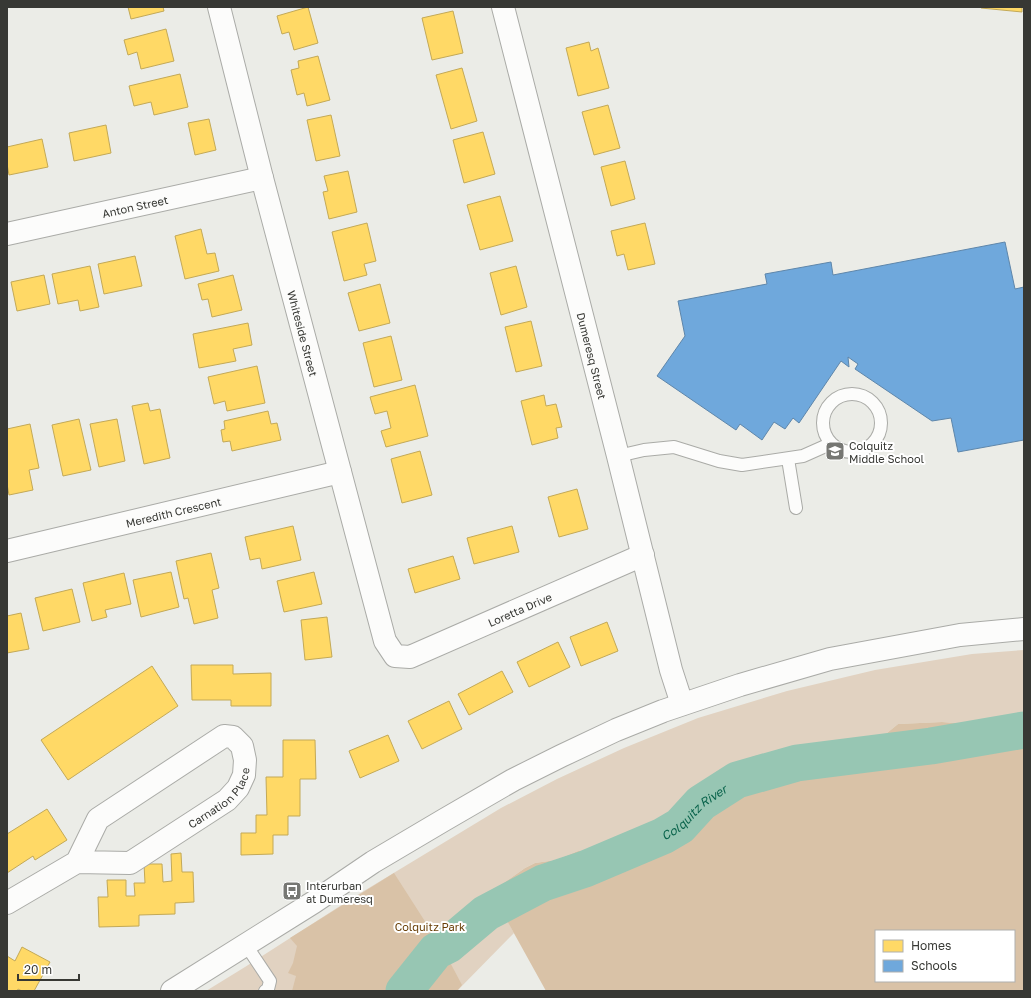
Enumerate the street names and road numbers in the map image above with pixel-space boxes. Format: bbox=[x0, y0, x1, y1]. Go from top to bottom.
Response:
street label: Anton Street bbox=[101, 192, 169, 219]
street label: Whiteside Street bbox=[286, 289, 321, 378]
street label: Dumeresq Street bbox=[575, 311, 610, 400]
street label: Meredith Crescent bbox=[124, 494, 222, 529]
street label: Loretta Drive bbox=[486, 589, 553, 629]
street label: Carnation Place bbox=[185, 767, 251, 830]

